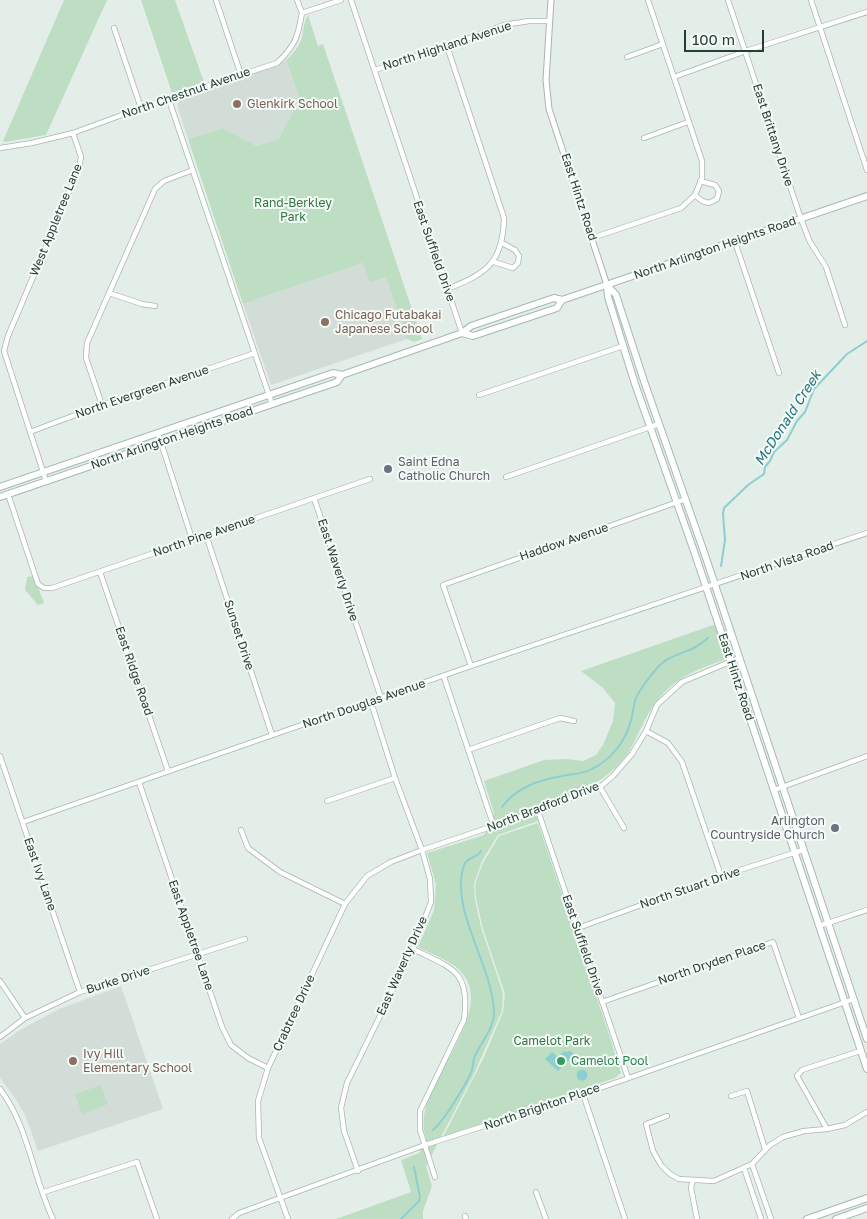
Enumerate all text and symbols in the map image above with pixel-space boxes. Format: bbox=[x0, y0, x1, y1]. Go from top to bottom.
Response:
street label: North Highland Avenue bbox=[381, 18, 513, 74]
scale bar bbox=[687, 20, 767, 52]
text: 100 m bbox=[692, 30, 735, 48]
street label: North Chestnut Avenue bbox=[120, 64, 252, 122]
street label: East Brittany Drive bbox=[750, 82, 796, 188]
place label: Glenkirk School bbox=[247, 97, 338, 111]
marker: Glenkirk School bbox=[231, 98, 243, 110]
street label: East Hintz Road bbox=[558, 151, 600, 243]
street label: West Appletree Lane bbox=[27, 162, 85, 278]
park label: Rand-Berkley Park bbox=[254, 196, 332, 224]
street label: East Suffield Drive bbox=[410, 199, 458, 303]
street label: North Arlington Heights Road bbox=[632, 213, 798, 283]
place label: Chicago Futabakai Japanese School bbox=[335, 308, 441, 336]
marker: Chicago Futabakai Japanese School bbox=[319, 316, 331, 328]
street label: North Evergreen Avenue bbox=[73, 362, 211, 422]
water label: McDonald Creek bbox=[751, 367, 825, 469]
street label: North Arlington Heights Road bbox=[89, 403, 255, 473]
place label: Saint Edna Catholic Church bbox=[398, 455, 490, 483]
marker: Saint Edna Catholic Church bbox=[382, 463, 394, 475]
street label: North Pine Avenue bbox=[151, 512, 257, 560]
street label: East Waverly Drive bbox=[315, 517, 361, 623]
street label: Haddow Avenue bbox=[518, 520, 610, 564]
street label: North Vista Road bbox=[738, 538, 836, 584]
street label: Sunset Drive bbox=[221, 598, 257, 672]
street label: East Ridge Road bbox=[112, 624, 156, 718]
street label: East Hintz Road bbox=[715, 631, 757, 723]
street label: North Douglas Avenue bbox=[301, 676, 427, 732]
street label: North Bradford Drive bbox=[485, 779, 601, 835]
place label: Arlington Countryside Church bbox=[710, 814, 825, 842]
marker: Arlington Countryside Church bbox=[829, 822, 841, 834]
street label: East Ivy Lane bbox=[21, 835, 59, 913]
street label: North Stuart Drive bbox=[638, 864, 742, 912]
street label: East Appletree Lane bbox=[165, 878, 217, 992]
street label: East Suffield Drive bbox=[559, 893, 607, 997]
street label: East Waverly Drive bbox=[374, 914, 430, 1018]
street label: North Dryden Place bbox=[656, 938, 768, 988]
street label: Burke Drive bbox=[84, 963, 152, 997]
street label: Crabtree Drive bbox=[270, 972, 318, 1054]
park label: Camelot Park bbox=[513, 1034, 591, 1048]
place label: Ivy Hill Elementary School bbox=[83, 1047, 192, 1075]
place label: Camelot Pool bbox=[571, 1054, 648, 1068]
marker: Ivy Hill Elementary School bbox=[67, 1055, 79, 1067]
marker: Camelot Pool bbox=[555, 1055, 567, 1067]
street label: North Brighton Place bbox=[482, 1080, 602, 1134]

